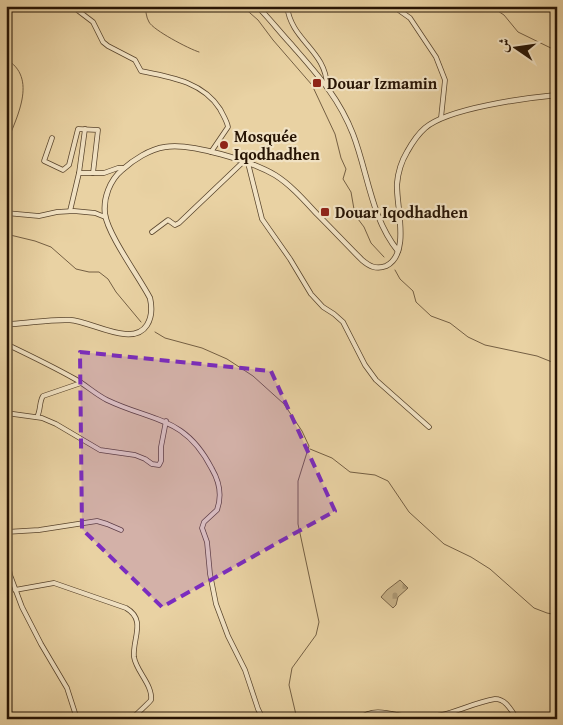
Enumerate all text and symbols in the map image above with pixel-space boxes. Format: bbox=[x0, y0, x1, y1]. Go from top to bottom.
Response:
north arrow bbox=[490, 22, 540, 72]
text: ش bbox=[492, 36, 515, 54]
place label: Douar Izmamin bbox=[327, 71, 438, 95]
marker: Douar Izmamin bbox=[311, 77, 323, 89]
place label: Mosquée Iqodhadhen bbox=[234, 124, 320, 166]
marker: Mosquée Iqodhadhen bbox=[218, 139, 230, 151]
place label: Douar Iqodhadhen bbox=[335, 200, 468, 224]
marker: Douar Iqodhadhen bbox=[319, 206, 331, 218]

